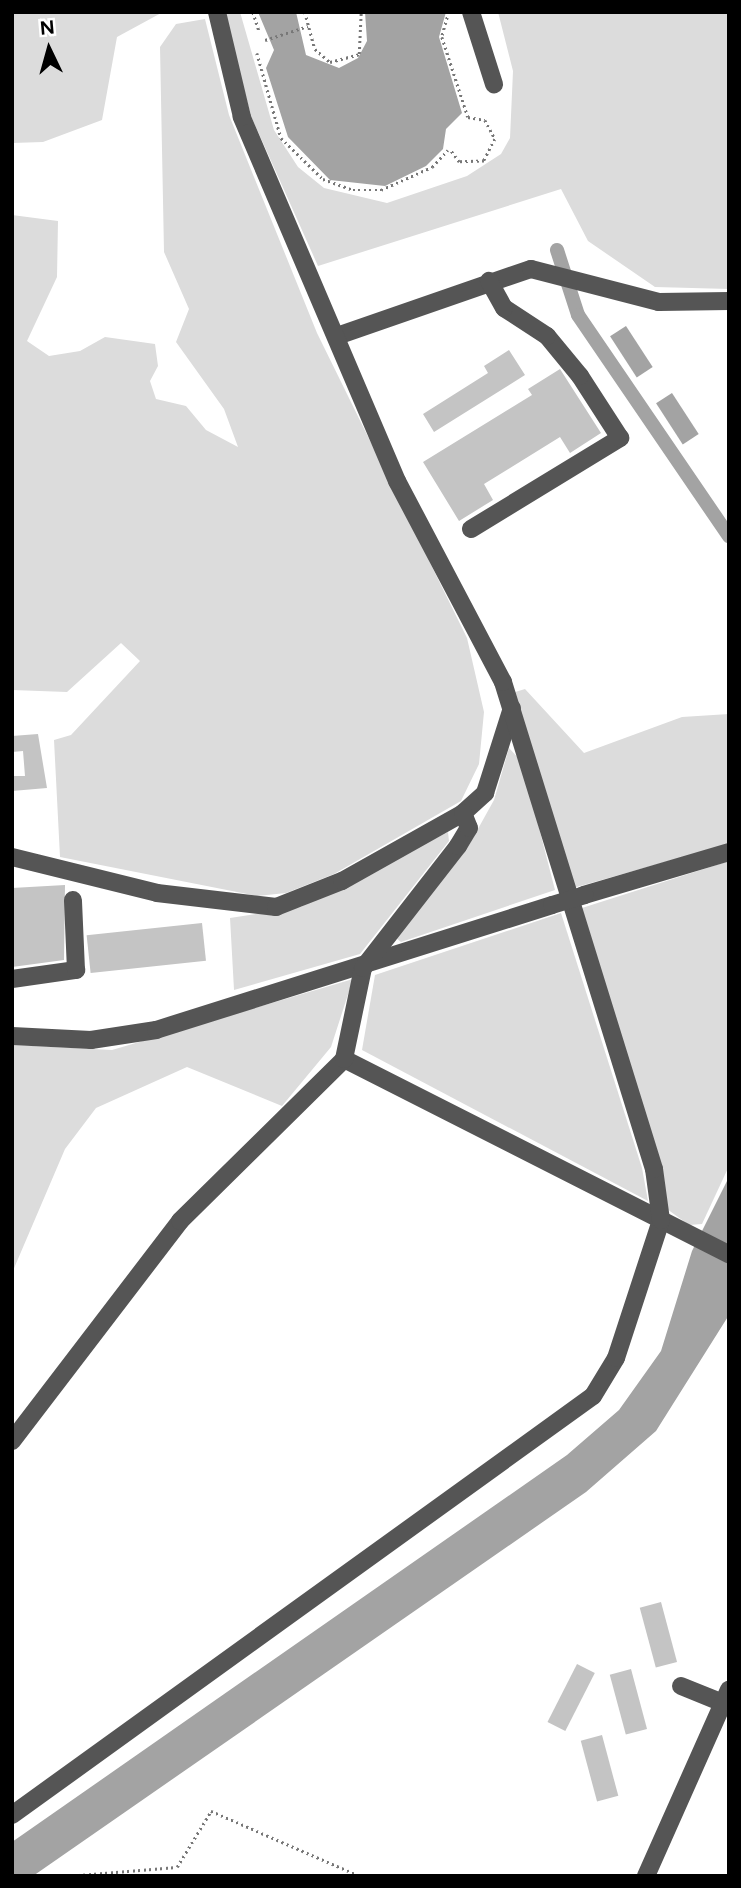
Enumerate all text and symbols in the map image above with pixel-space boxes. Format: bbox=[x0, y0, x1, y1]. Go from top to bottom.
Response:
north arrow bbox=[14, 14, 84, 84]
text: N bbox=[39, 15, 55, 40]

